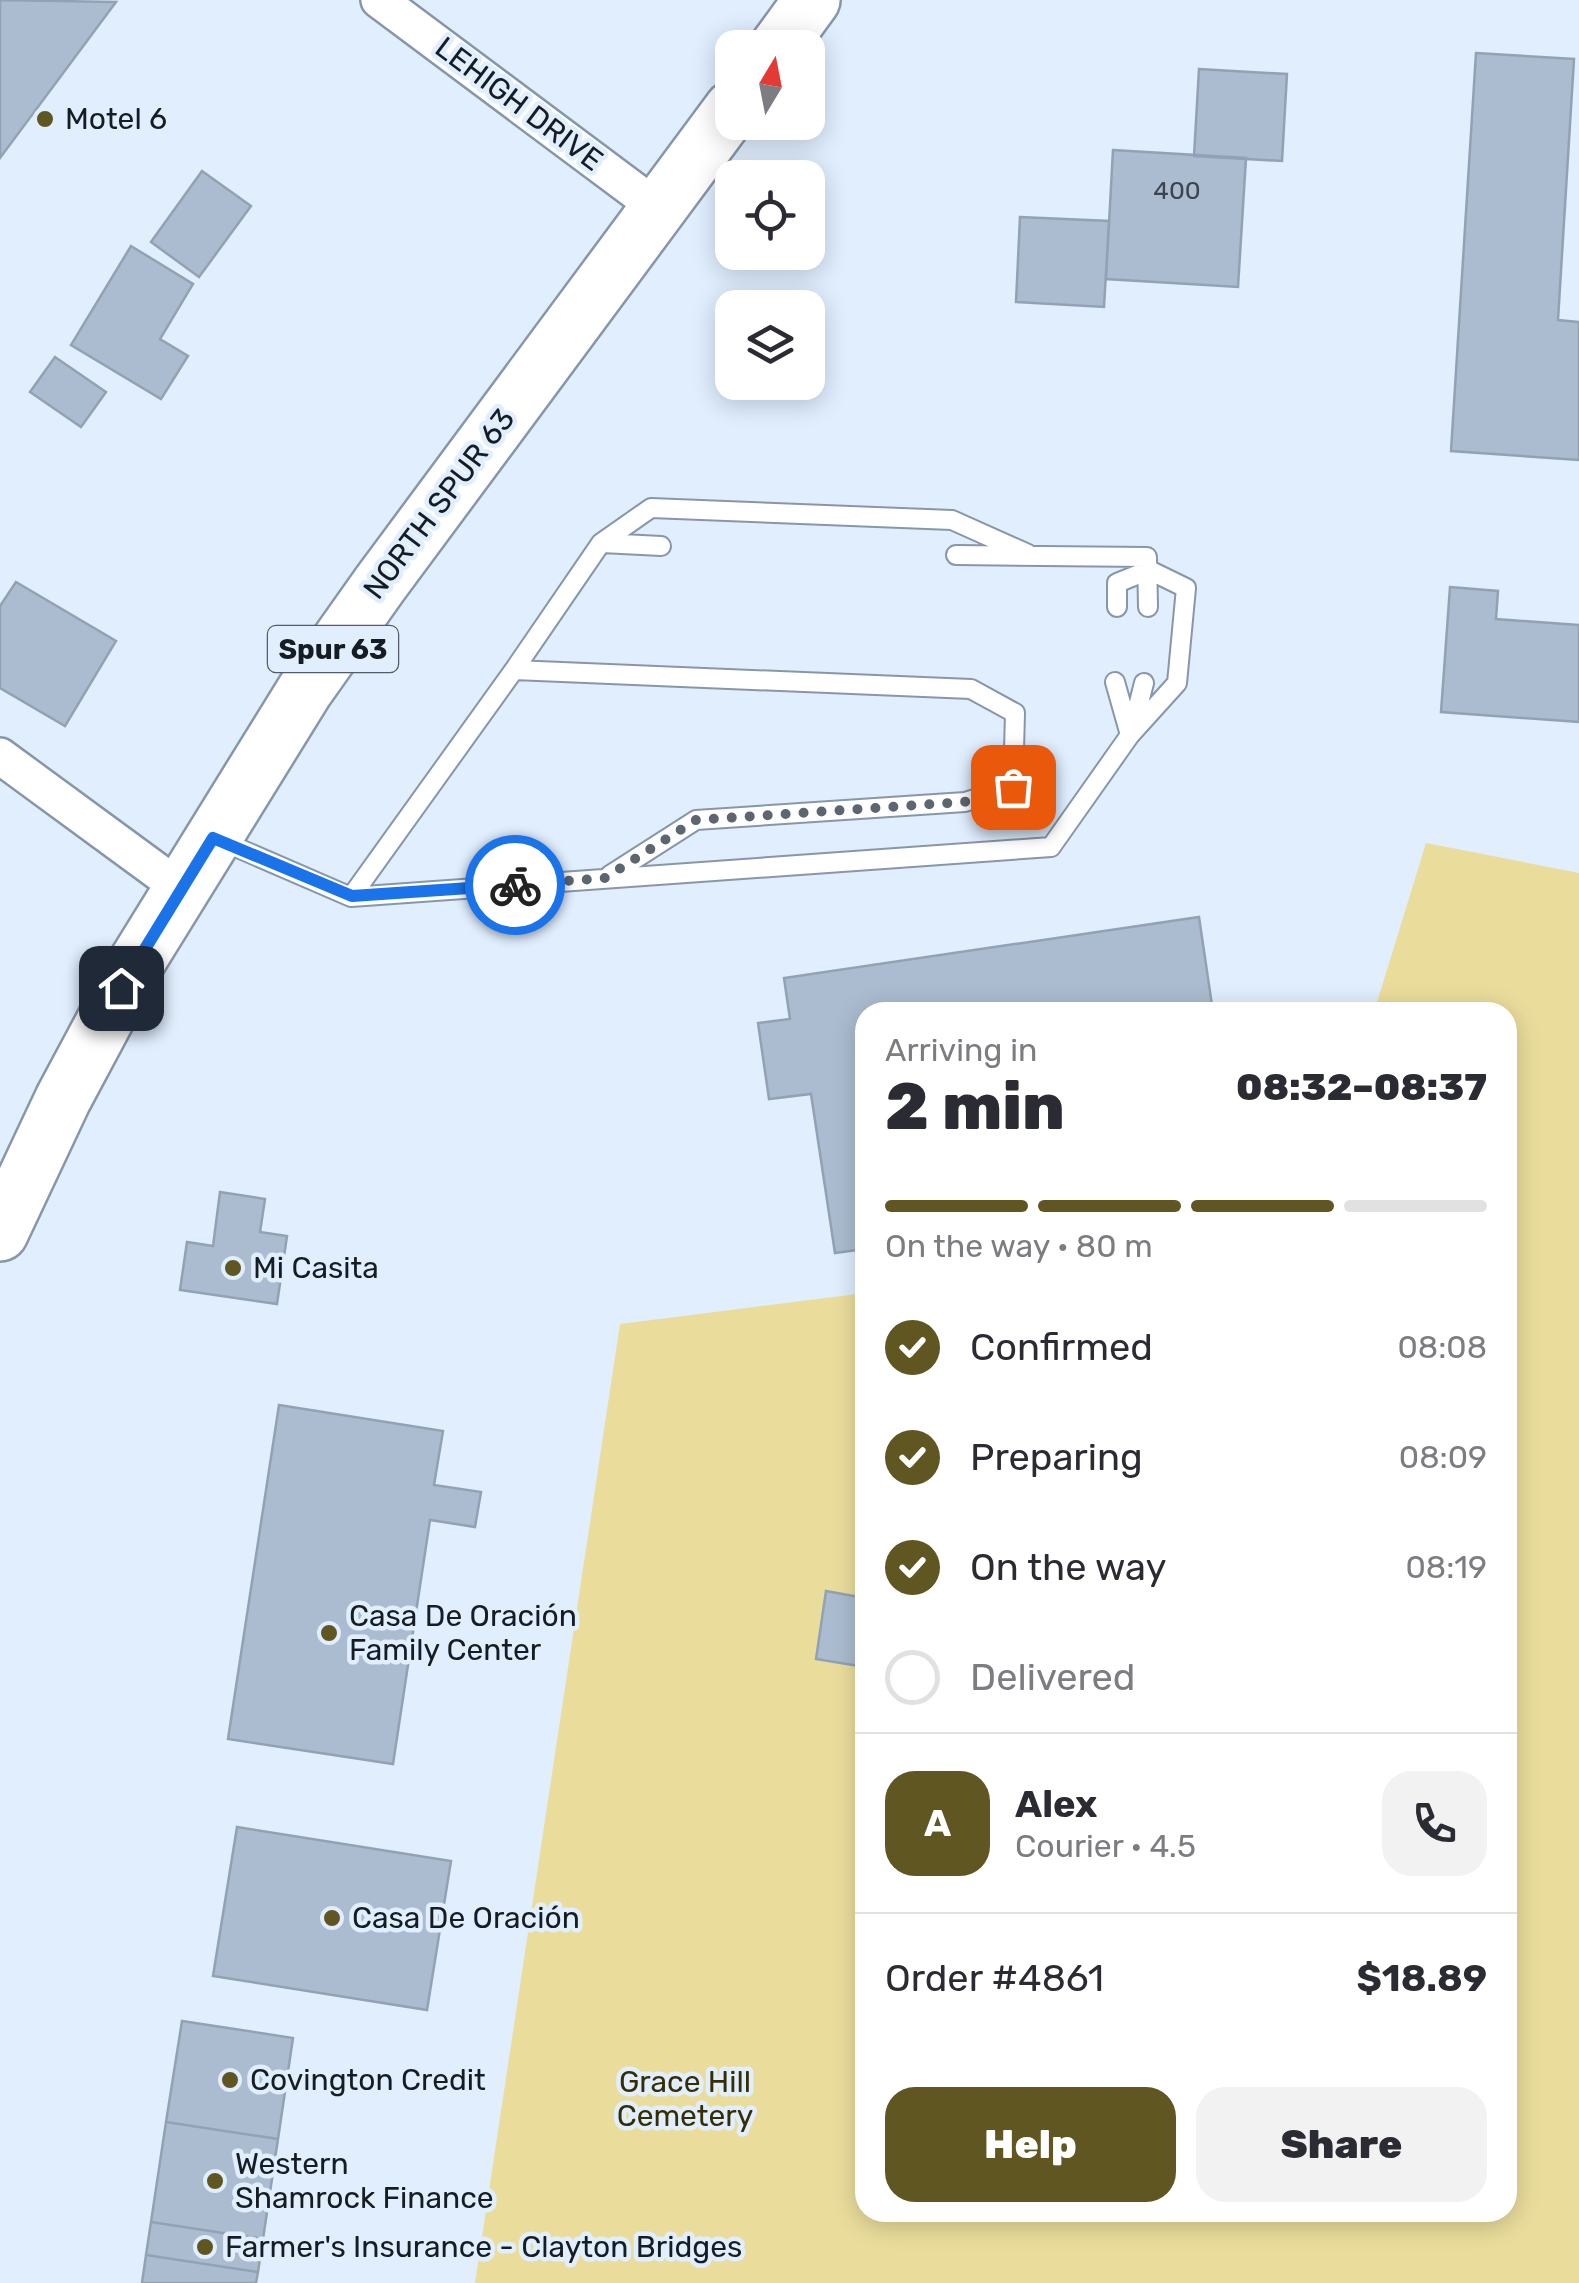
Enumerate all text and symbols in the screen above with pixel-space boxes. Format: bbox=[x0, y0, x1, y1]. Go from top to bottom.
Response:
street label: LEHIGH DRIVE bbox=[428, 29, 610, 179]
north arrow bbox=[715, 30, 825, 140]
map controls bbox=[715, 30, 825, 400]
place label: Motel 6 bbox=[65, 101, 167, 137]
marker: Motel 6 bbox=[34, 108, 56, 130]
button: locate bbox=[715, 160, 825, 270]
house number: 400 bbox=[1153, 176, 1201, 205]
button: layers bbox=[715, 290, 825, 400]
street label: NORTH SPUR 63 bbox=[356, 402, 522, 606]
road number: Spur 63 bbox=[268, 626, 398, 672]
pin bbox=[971, 745, 1056, 830]
icon: bag bbox=[986, 760, 1041, 815]
courier bbox=[465, 835, 565, 935]
icon: bike bbox=[488, 858, 543, 913]
pin bbox=[79, 946, 164, 1031]
icon: home bbox=[94, 961, 149, 1016]
text: Arriving in bbox=[885, 1031, 1037, 1069]
text: 08:32–08:37 bbox=[1236, 1064, 1487, 1110]
text: 2 min bbox=[885, 1068, 1065, 1145]
text: On the way · 80 m bbox=[885, 1227, 1153, 1265]
place label: Mi Casita bbox=[253, 1250, 379, 1286]
marker: Mi Casita bbox=[222, 1257, 244, 1279]
icon: check bbox=[885, 1320, 940, 1375]
text: Confirmed bbox=[970, 1324, 1153, 1370]
text: 08:08 bbox=[1397, 1328, 1487, 1366]
icon: check bbox=[885, 1430, 940, 1485]
text: Preparing bbox=[970, 1434, 1143, 1480]
text: 08:09 bbox=[1399, 1438, 1487, 1476]
icon: check bbox=[885, 1540, 940, 1595]
text: On the way bbox=[970, 1544, 1166, 1590]
text: 08:19 bbox=[1405, 1548, 1487, 1586]
place label: Casa De Oración Family Center bbox=[349, 1598, 577, 1668]
marker: Casa De Oración Family Center bbox=[318, 1622, 340, 1644]
text: Delivered bbox=[970, 1654, 1135, 1700]
button: phone bbox=[1382, 1771, 1487, 1876]
text: Alex bbox=[1015, 1781, 1097, 1827]
text: A bbox=[924, 1800, 951, 1846]
text: Courier · 4.5 bbox=[1015, 1827, 1196, 1865]
place label: Casa De Oración bbox=[352, 1900, 580, 1936]
marker: Casa De Oración bbox=[321, 1907, 343, 1929]
text: Order #4861 bbox=[885, 1955, 1104, 2001]
text: $18.89 bbox=[1356, 1955, 1487, 2001]
place label: Covington Credit bbox=[250, 2062, 486, 2098]
park label: Grace Hill Cemetery bbox=[617, 2064, 753, 2134]
marker: Covington Credit bbox=[219, 2069, 241, 2091]
button: Help bbox=[885, 2087, 1176, 2202]
button: Share bbox=[1196, 2087, 1487, 2202]
place label: Western Shamrock Finance bbox=[235, 2146, 494, 2216]
marker: Western Shamrock Finance bbox=[204, 2170, 226, 2192]
place label: Farmer's Insurance - Clayton Bridges bbox=[225, 2229, 742, 2265]
marker: Farmer's Insurance - Clayton Bridges bbox=[194, 2236, 216, 2258]

